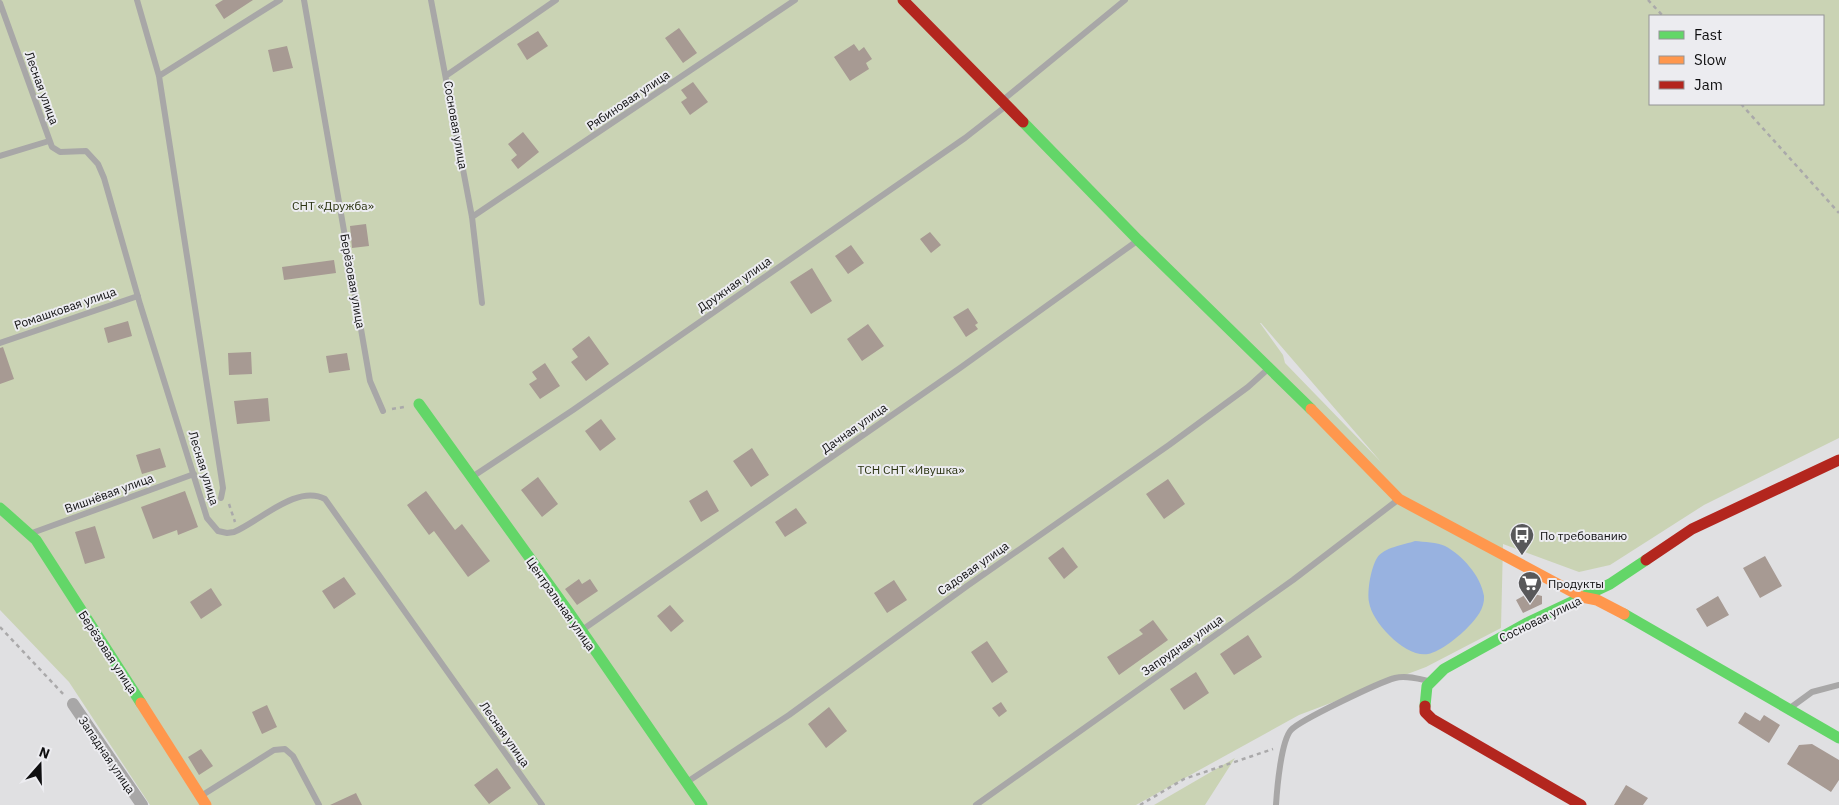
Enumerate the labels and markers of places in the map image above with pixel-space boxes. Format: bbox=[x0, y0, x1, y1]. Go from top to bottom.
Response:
bus stop icon: По требованию bbox=[1509, 522, 1535, 556]
place label: По требованию bbox=[1540, 528, 1627, 543]
supermarket icon: Продукты bbox=[1517, 570, 1543, 604]
place label: Продукты bbox=[1548, 576, 1604, 591]

